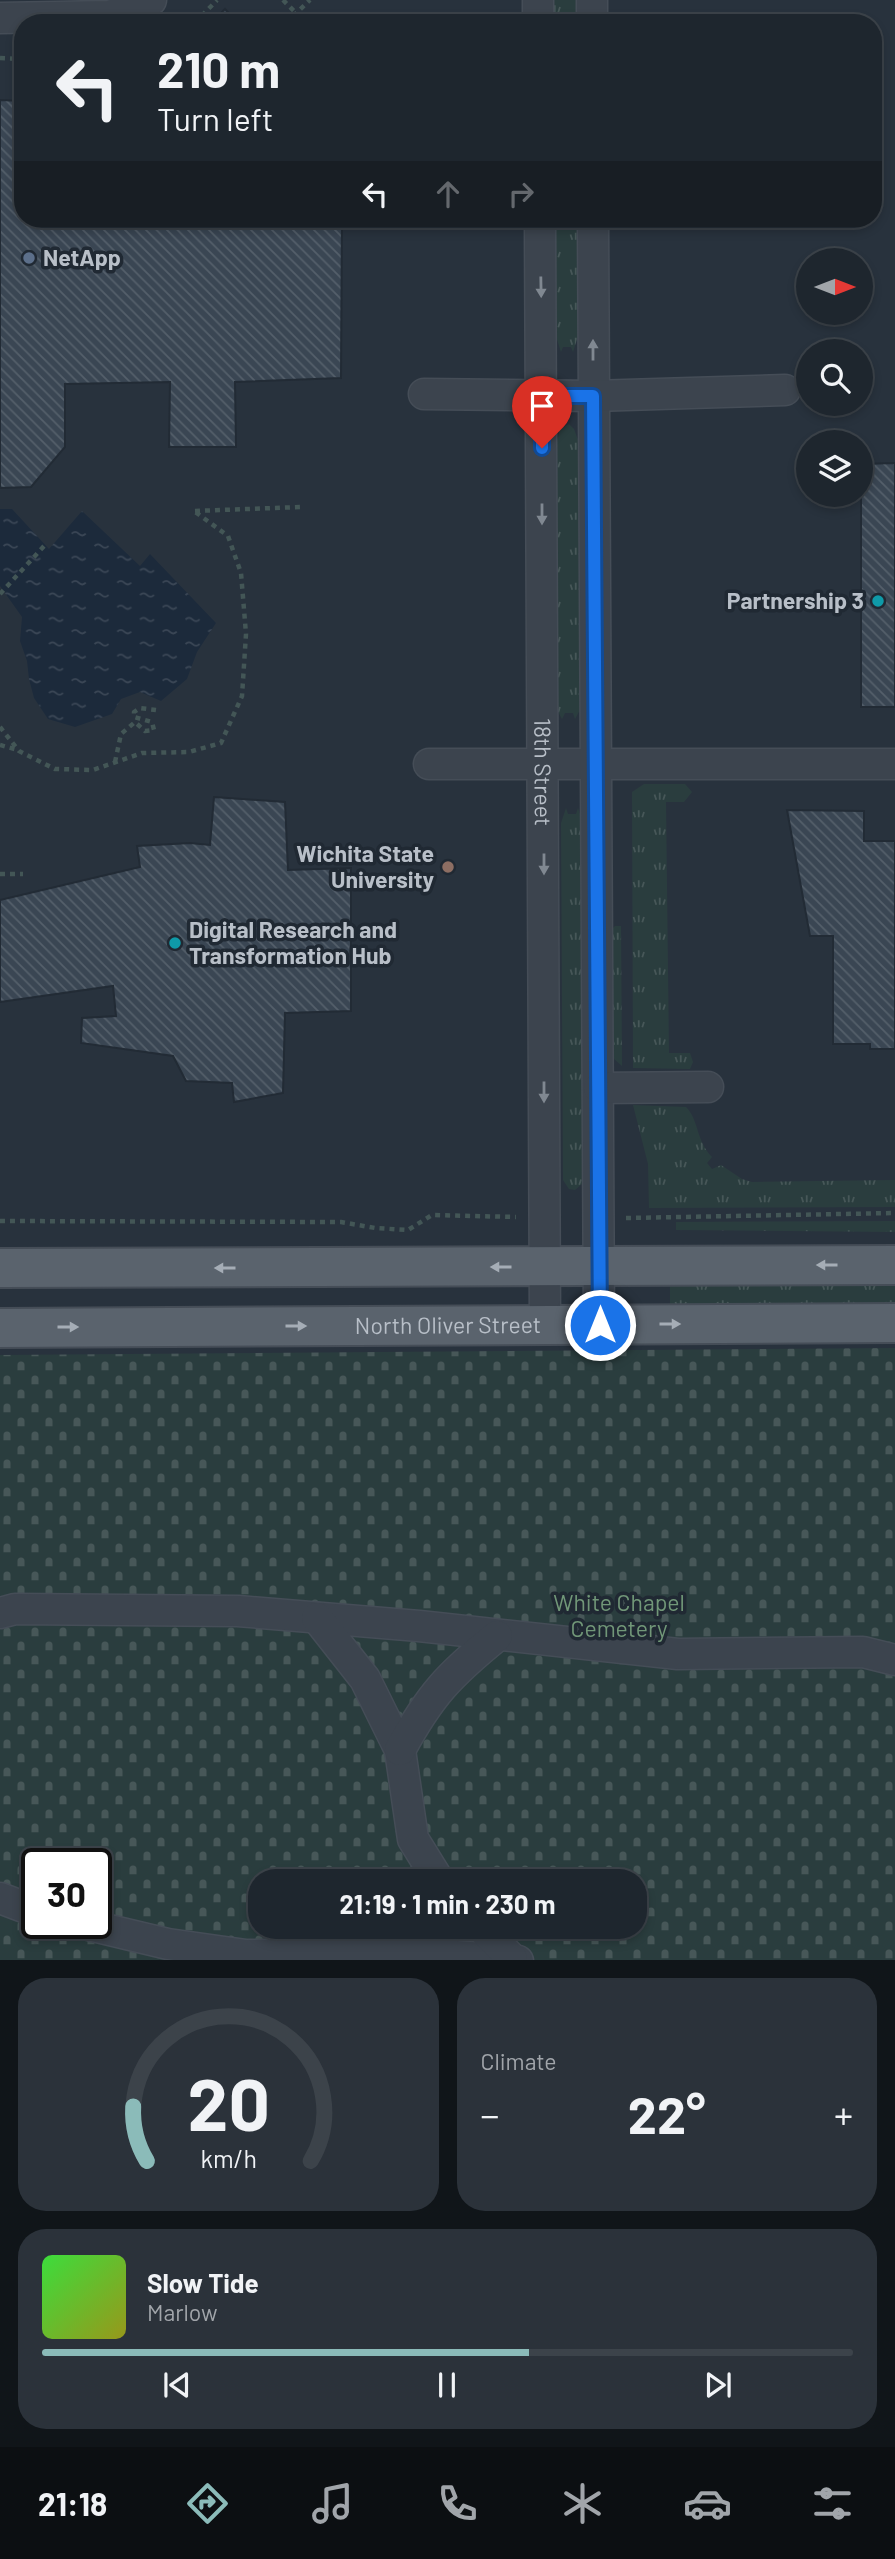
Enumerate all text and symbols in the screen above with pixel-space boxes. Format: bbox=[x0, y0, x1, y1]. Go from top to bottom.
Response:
text: 210 m bbox=[157, 39, 280, 98]
icon: left bbox=[42, 42, 133, 133]
text: Turn left bbox=[157, 99, 274, 137]
icon: left bbox=[356, 175, 394, 213]
icon: ahead bbox=[429, 175, 467, 213]
icon: right bbox=[502, 175, 540, 213]
place label: NetApp bbox=[43, 243, 121, 271]
north arrow bbox=[796, 248, 873, 326]
map controls bbox=[796, 248, 873, 507]
marker: NetApp bbox=[21, 250, 37, 266]
one-way arrow bbox=[535, 276, 547, 298]
one-way arrow bbox=[587, 339, 599, 361]
button: search bbox=[796, 339, 873, 416]
pin bbox=[512, 376, 572, 448]
icon: arrive bbox=[523, 387, 561, 425]
button: layers bbox=[796, 430, 873, 507]
one-way arrow bbox=[536, 504, 548, 526]
place label: Partnership 3 bbox=[727, 586, 864, 614]
marker: Partnership 3 bbox=[870, 593, 886, 609]
street label: 18th Street bbox=[529, 718, 558, 826]
place label: Wichita State University bbox=[296, 839, 434, 893]
one-way arrow bbox=[538, 854, 550, 876]
marker: Wichita State University bbox=[440, 859, 456, 875]
place label: Digital Research and Transformation Hub bbox=[189, 915, 397, 969]
marker: Digital Research and Transformation Hub bbox=[167, 935, 183, 951]
one-way arrow bbox=[538, 1081, 550, 1103]
one-way arrow bbox=[816, 1259, 838, 1271]
one-way arrow bbox=[490, 1261, 512, 1273]
one-way arrow bbox=[214, 1262, 236, 1274]
position arrow bbox=[563, 1288, 637, 1362]
street label: North Oliver Street bbox=[355, 1310, 541, 1339]
one-way arrow bbox=[659, 1318, 681, 1330]
one-way arrow bbox=[285, 1320, 307, 1332]
one-way arrow bbox=[57, 1321, 79, 1333]
park label: White Chapel Cemetery bbox=[553, 1588, 685, 1642]
speed limit sign: 30 bbox=[21, 1848, 112, 1939]
text: 21:19 · 1 min · 230 m bbox=[339, 1888, 556, 1919]
text: Climate bbox=[481, 2047, 557, 2075]
text: 20 bbox=[187, 2058, 269, 2146]
text: 22° bbox=[628, 2082, 706, 2144]
text: − bbox=[481, 2091, 500, 2137]
text: + bbox=[834, 2091, 853, 2137]
text: km/h bbox=[200, 2142, 257, 2172]
text: Slow Tide bbox=[147, 2267, 259, 2298]
text: Marlow bbox=[147, 2298, 218, 2326]
icon: previous bbox=[158, 2366, 196, 2404]
icon: pause bbox=[428, 2366, 466, 2404]
icon: next bbox=[699, 2366, 737, 2404]
icon: directions bbox=[183, 2479, 232, 2528]
icon: music bbox=[308, 2479, 357, 2528]
icon: phone bbox=[433, 2479, 482, 2528]
icon: climate bbox=[558, 2479, 607, 2528]
icon: car bbox=[683, 2479, 732, 2528]
icon: filters bbox=[808, 2479, 857, 2528]
text: 21:18 bbox=[38, 2484, 107, 2522]

